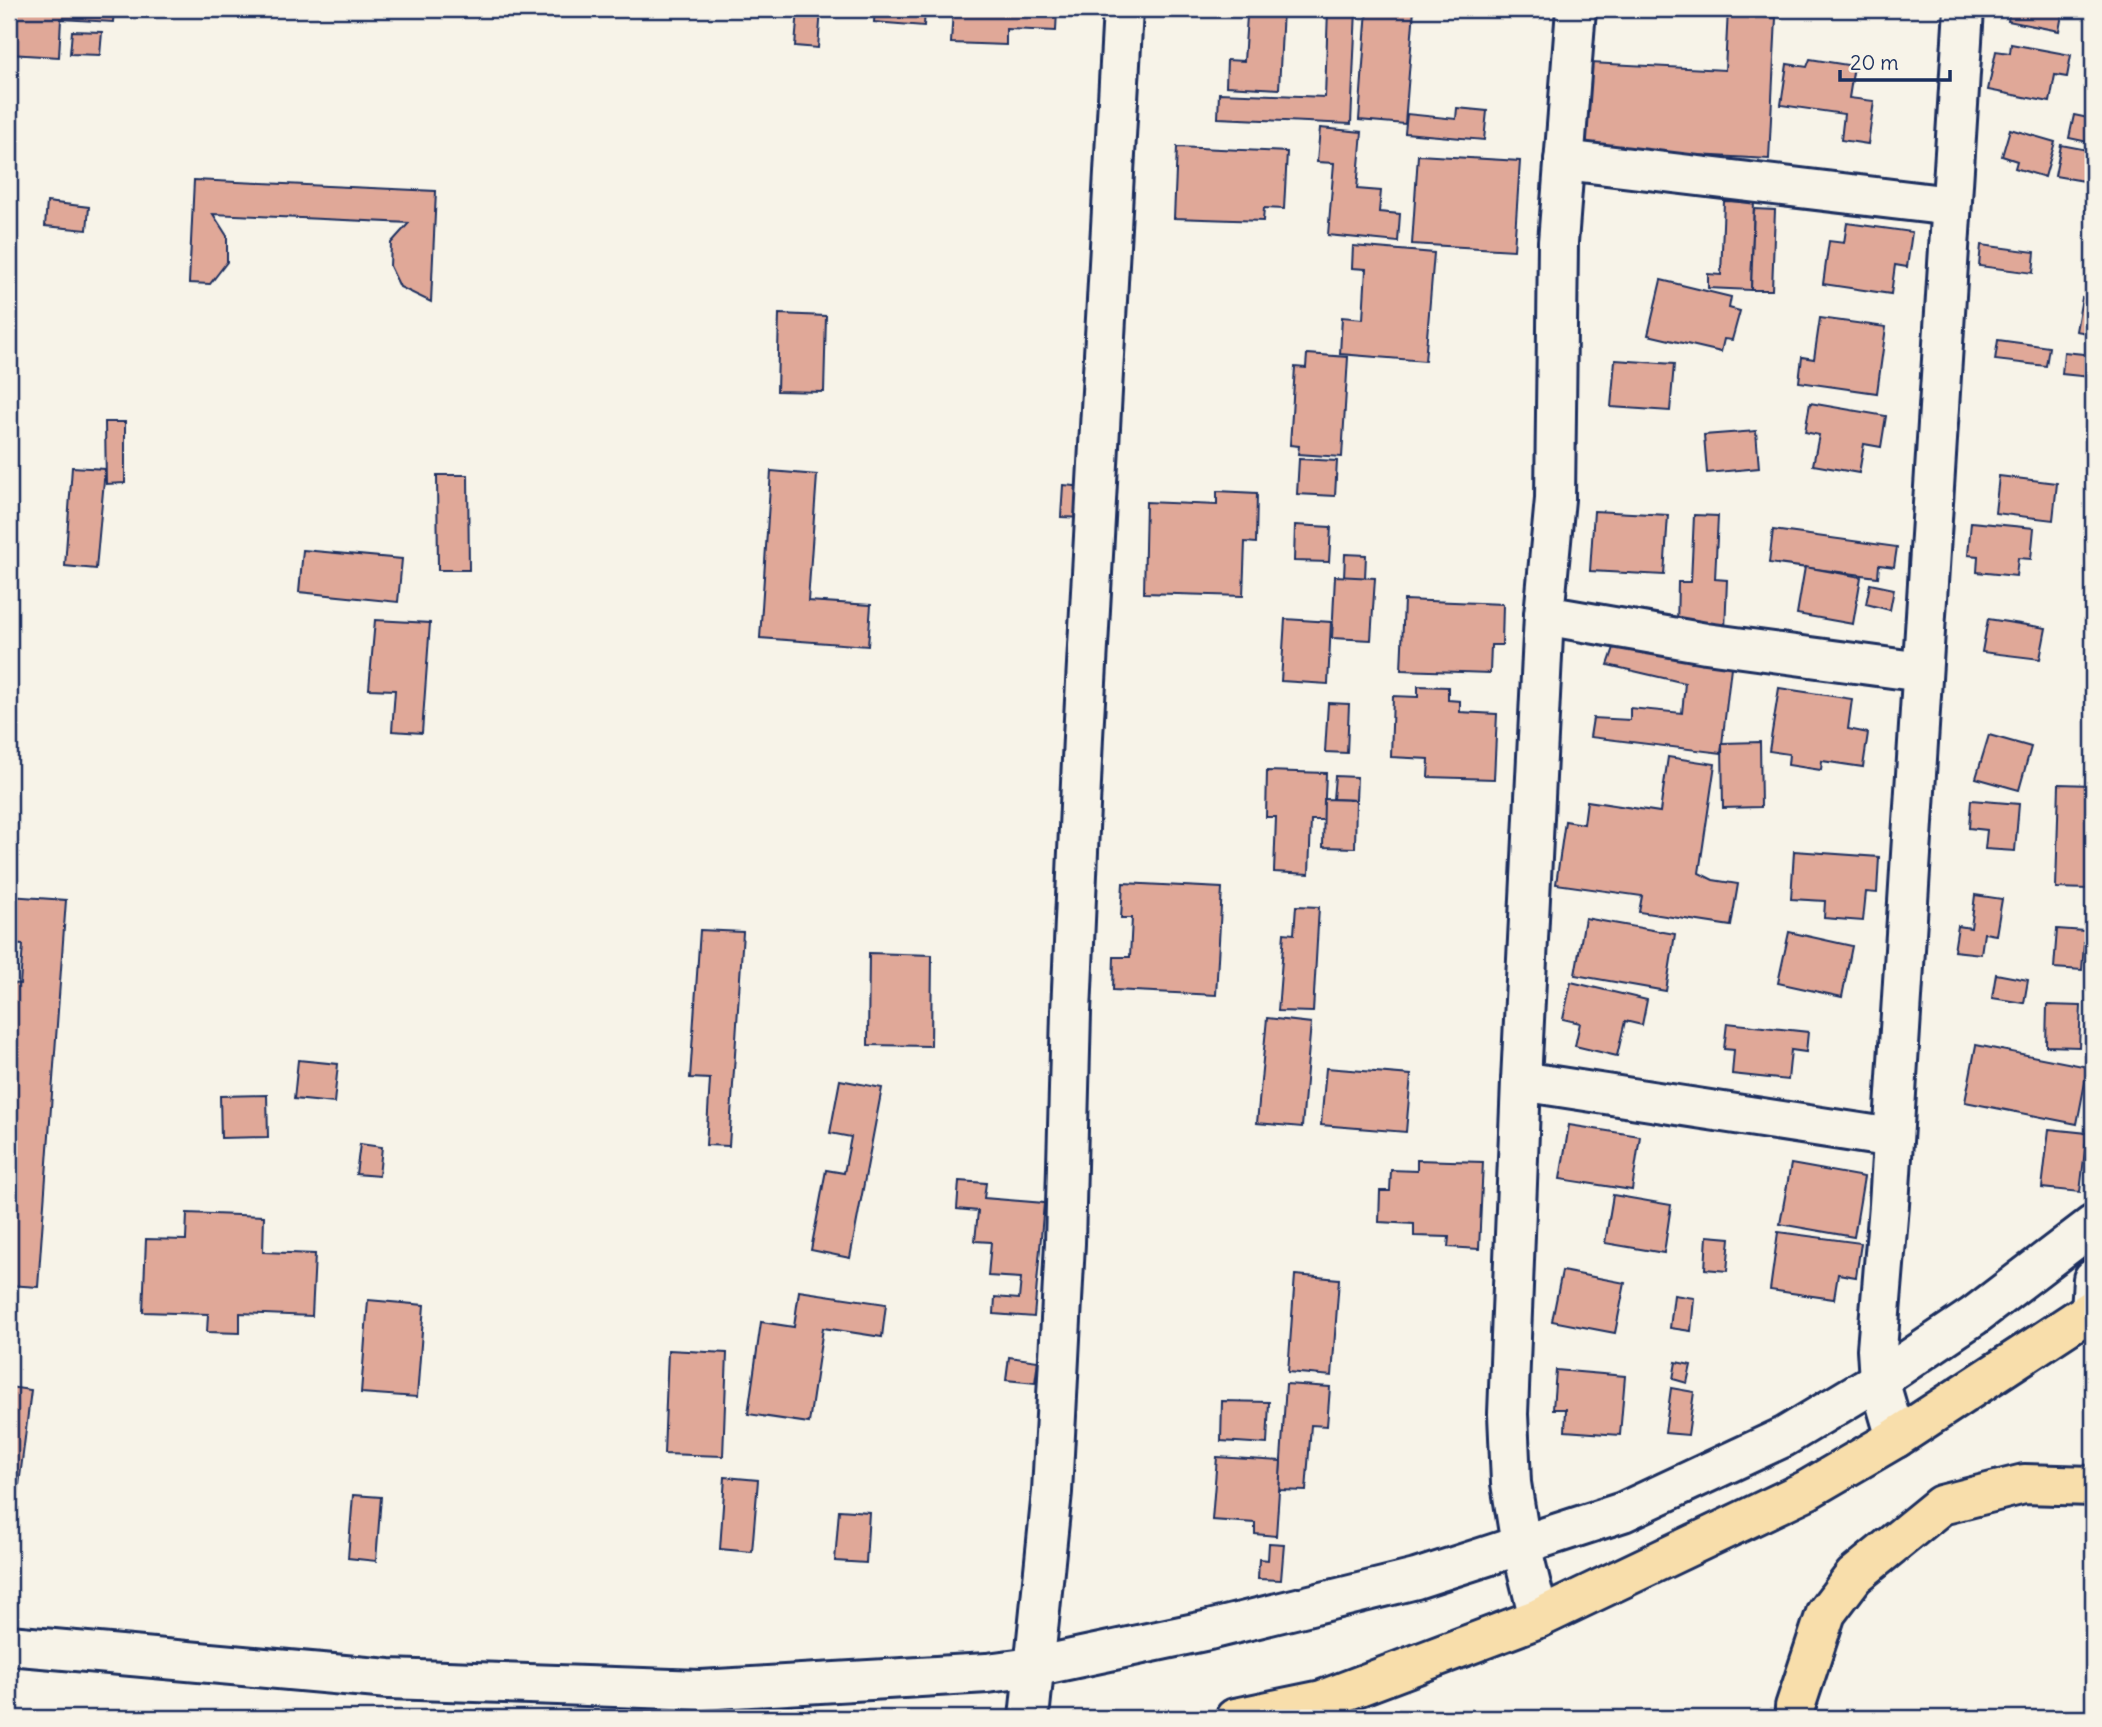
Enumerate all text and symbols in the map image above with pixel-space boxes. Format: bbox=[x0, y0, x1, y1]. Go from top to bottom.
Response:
scale bar bbox=[1840, 38, 1950, 82]
text: 20 m bbox=[1850, 49, 1899, 76]

